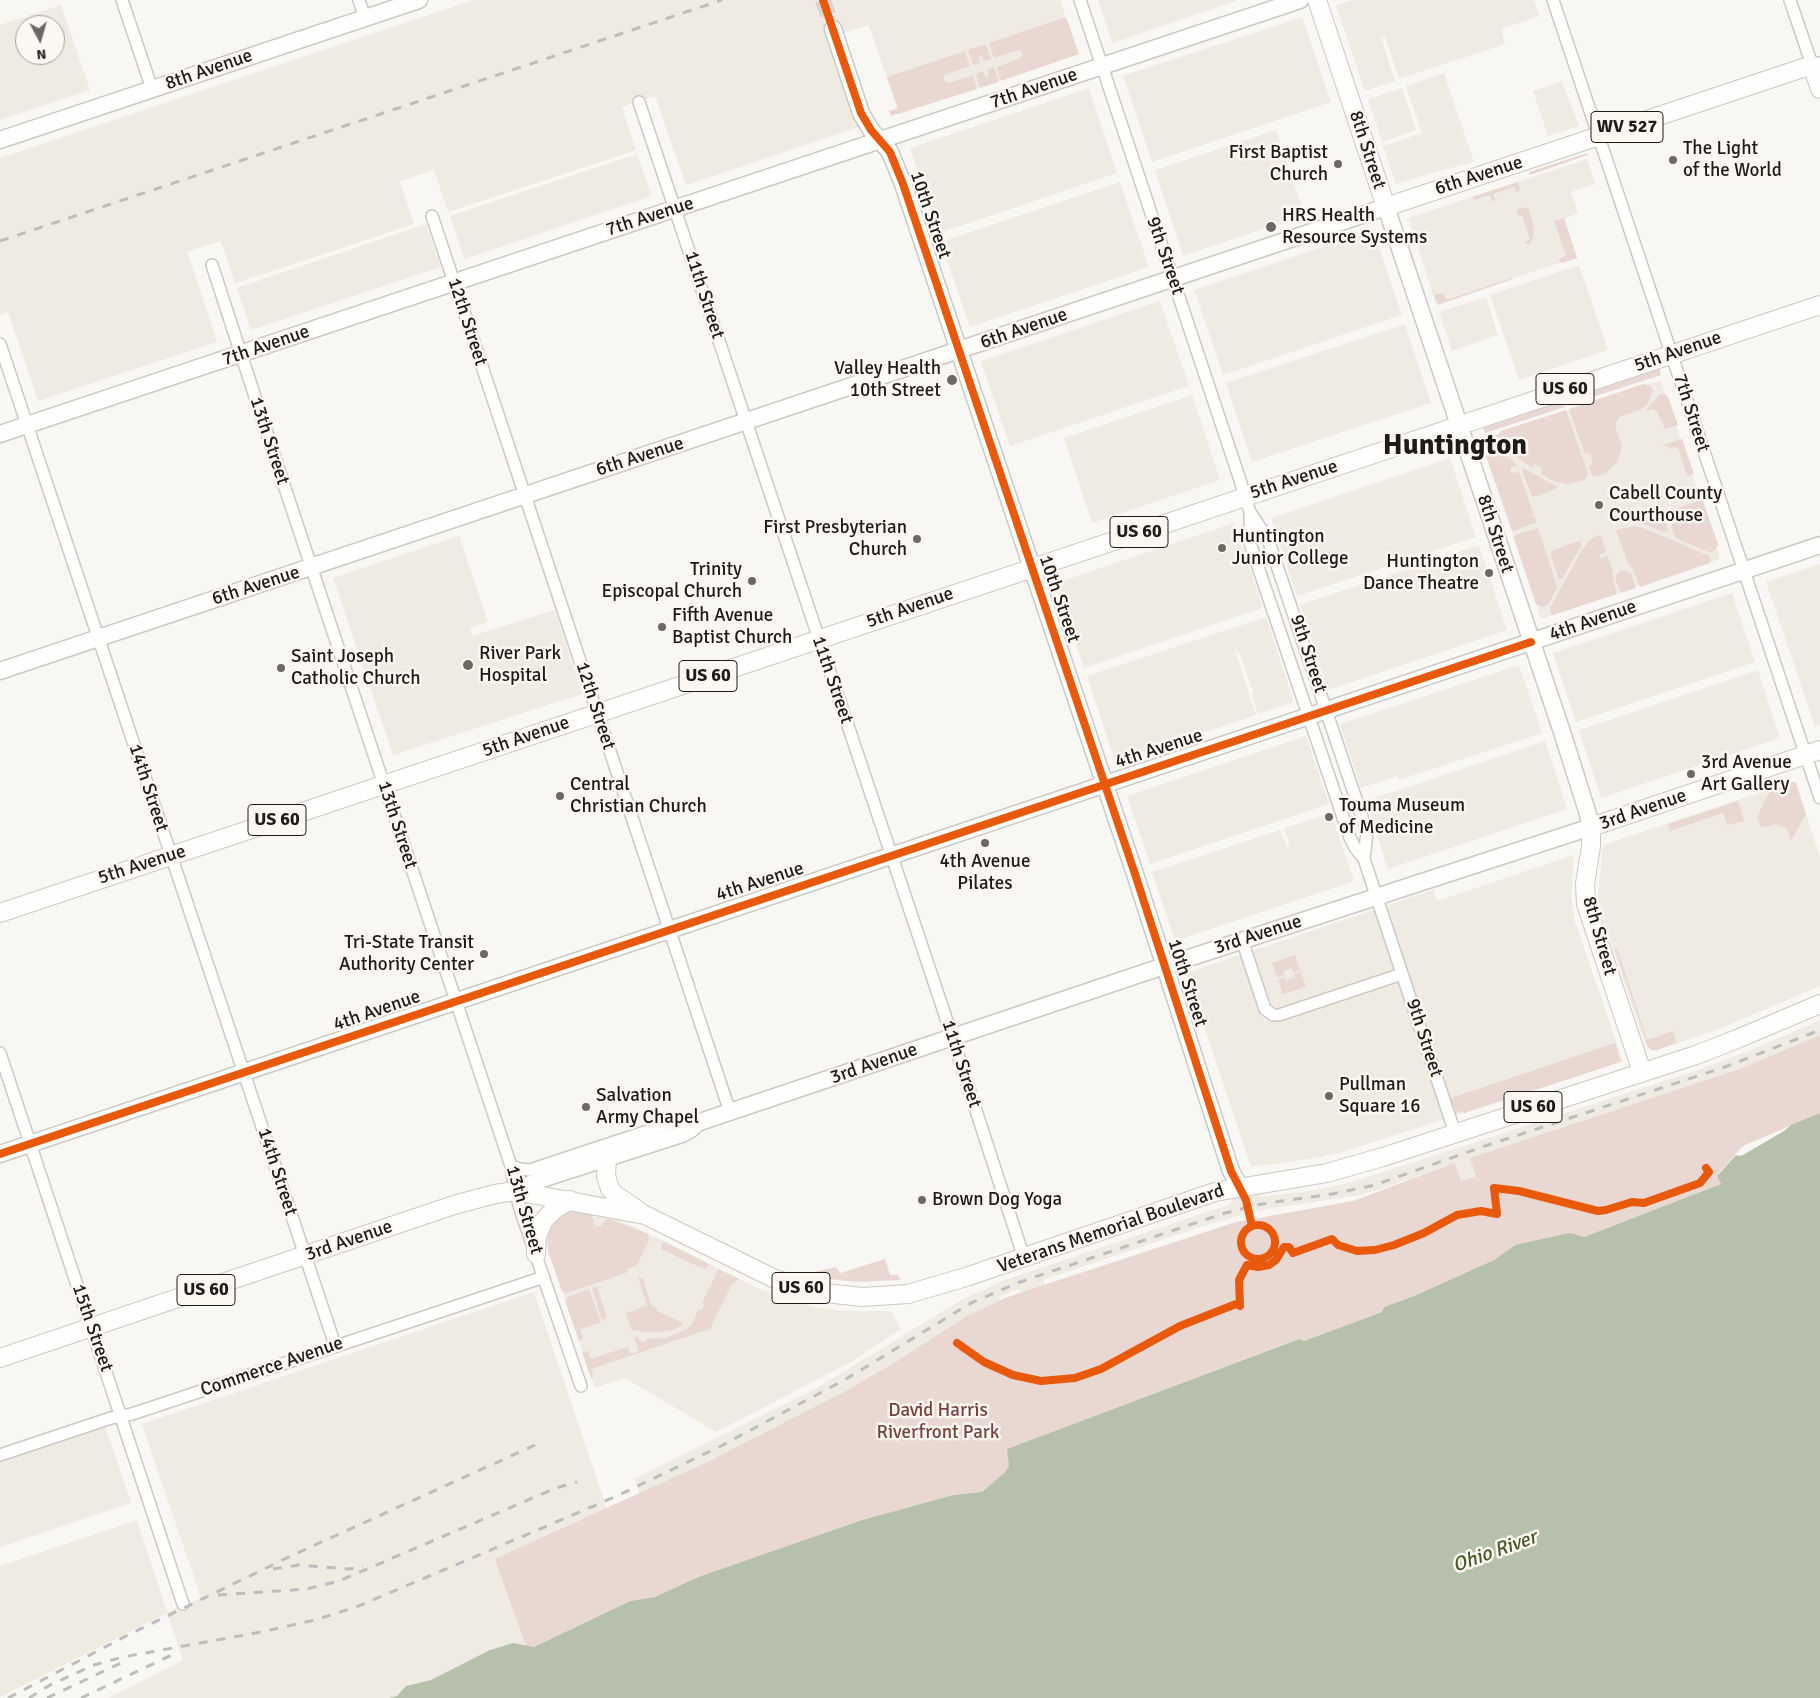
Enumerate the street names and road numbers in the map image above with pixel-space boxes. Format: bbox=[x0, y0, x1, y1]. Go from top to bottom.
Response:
street label: 8th Avenue bbox=[162, 44, 256, 96]
street label: 7th Avenue bbox=[987, 63, 1081, 115]
street label: 8th Street bbox=[1344, 108, 1390, 192]
road number: WV 527 bbox=[1591, 111, 1663, 142]
street label: 6th Avenue bbox=[1432, 151, 1526, 201]
street label: 10th Street bbox=[904, 168, 956, 262]
street label: 7th Avenue bbox=[603, 192, 697, 242]
street label: 9th Street bbox=[1141, 214, 1189, 298]
street label: 11th Street bbox=[679, 248, 729, 342]
street label: 12th Street bbox=[442, 275, 492, 369]
street label: 6th Avenue bbox=[977, 303, 1071, 355]
street label: 7th Avenue bbox=[219, 320, 313, 372]
street label: 5th Avenue bbox=[1631, 326, 1725, 378]
street label: 7th Street bbox=[1668, 371, 1714, 455]
road number: US 60 bbox=[1536, 374, 1594, 404]
street label: 13th Street bbox=[244, 394, 294, 488]
street label: 6th Avenue bbox=[593, 432, 687, 482]
street label: 5th Avenue bbox=[1247, 455, 1341, 505]
street label: 8th Street bbox=[1472, 492, 1518, 576]
road number: US 60 bbox=[1110, 516, 1168, 548]
street label: 10th Street bbox=[1033, 552, 1085, 646]
street label: 6th Avenue bbox=[209, 561, 303, 611]
street label: 5th Avenue bbox=[863, 582, 957, 634]
street label: 4th Avenue bbox=[1546, 595, 1640, 647]
street label: 9th Street bbox=[1285, 612, 1331, 696]
street label: 11th Street bbox=[806, 633, 858, 727]
street label: 12th Street bbox=[570, 659, 620, 753]
road number: US 60 bbox=[679, 660, 737, 691]
street label: 5th Avenue bbox=[479, 711, 573, 763]
street label: 4th Avenue bbox=[1112, 724, 1206, 774]
street label: 14th Street bbox=[123, 741, 173, 835]
street label: 13th Street bbox=[372, 778, 422, 872]
street label: 3rd Avenue bbox=[1596, 784, 1690, 836]
road number: US 60 bbox=[248, 804, 306, 836]
street label: 5th Avenue bbox=[95, 840, 189, 890]
street label: 4th Avenue bbox=[713, 857, 807, 907]
street label: 8th Street bbox=[1577, 894, 1621, 978]
street label: 3rd Avenue bbox=[1211, 910, 1305, 960]
street label: 10th Street bbox=[1162, 936, 1212, 1030]
street label: 4th Avenue bbox=[330, 985, 424, 1037]
street label: 9th Street bbox=[1401, 996, 1447, 1080]
street label: 11th Street bbox=[936, 1017, 986, 1111]
street label: 3rd Avenue bbox=[827, 1038, 921, 1090]
road number: US 60 bbox=[1504, 1092, 1562, 1122]
street label: 14th Street bbox=[252, 1125, 302, 1219]
street label: 13th Street bbox=[500, 1163, 548, 1257]
street label: Veterans Memorial Boulevard bbox=[995, 1179, 1227, 1279]
street label: 3rd Avenue bbox=[302, 1215, 396, 1267]
road number: US 60 bbox=[772, 1273, 830, 1304]
road number: US 60 bbox=[177, 1274, 235, 1306]
street label: 15th Street bbox=[66, 1281, 118, 1375]
street label: Commerce Avenue bbox=[198, 1332, 346, 1402]

